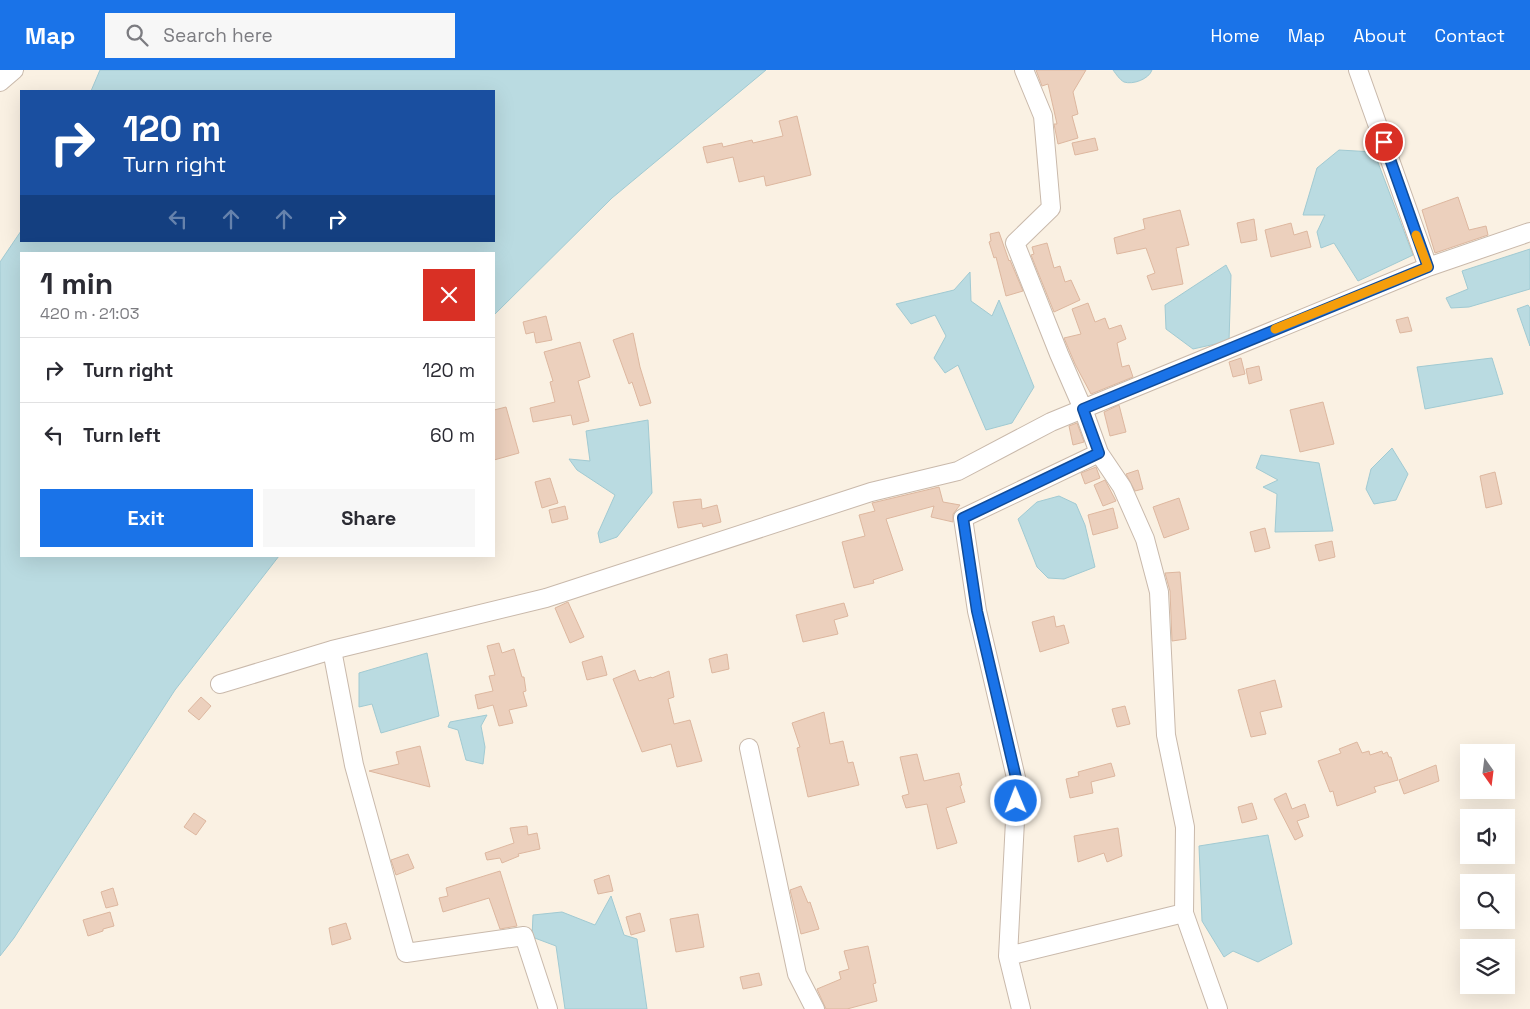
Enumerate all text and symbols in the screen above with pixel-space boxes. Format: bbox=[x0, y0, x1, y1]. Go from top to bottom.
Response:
search box bbox=[105, 13, 455, 58]
text: Map bbox=[25, 20, 75, 51]
icon: search bbox=[123, 21, 151, 49]
text: Search here bbox=[163, 23, 273, 48]
text: Home bbox=[1211, 24, 1260, 47]
text: Map bbox=[1288, 24, 1325, 47]
text: About bbox=[1353, 24, 1407, 47]
text: Contact bbox=[1435, 24, 1505, 47]
text: 120 m bbox=[123, 107, 221, 151]
icon: right bbox=[40, 110, 105, 175]
pin bbox=[1363, 121, 1405, 163]
icon: arrive bbox=[1370, 128, 1398, 156]
text: Turn right bbox=[123, 150, 226, 178]
icon: left bbox=[164, 205, 192, 233]
icon: ahead bbox=[217, 205, 245, 233]
icon: ahead bbox=[270, 205, 298, 233]
icon: right bbox=[323, 205, 351, 233]
text: 1 min bbox=[40, 264, 113, 303]
button: close bbox=[423, 269, 475, 321]
text: 420 m · 21:03 bbox=[40, 303, 139, 324]
icon: right bbox=[40, 356, 68, 384]
text: Turn right bbox=[83, 358, 173, 383]
text: 120 m bbox=[422, 358, 475, 383]
icon: left bbox=[40, 421, 68, 449]
text: Turn left bbox=[83, 423, 161, 448]
text: 60 m bbox=[430, 423, 475, 448]
button: Exit bbox=[40, 489, 253, 547]
button: Share bbox=[263, 489, 475, 547]
north arrow bbox=[1460, 744, 1515, 799]
map controls bbox=[1460, 744, 1515, 994]
position arrow bbox=[989, 774, 1041, 826]
button: sound bbox=[1460, 809, 1515, 864]
button: search bbox=[1460, 874, 1515, 929]
button: layers bbox=[1460, 939, 1515, 994]

